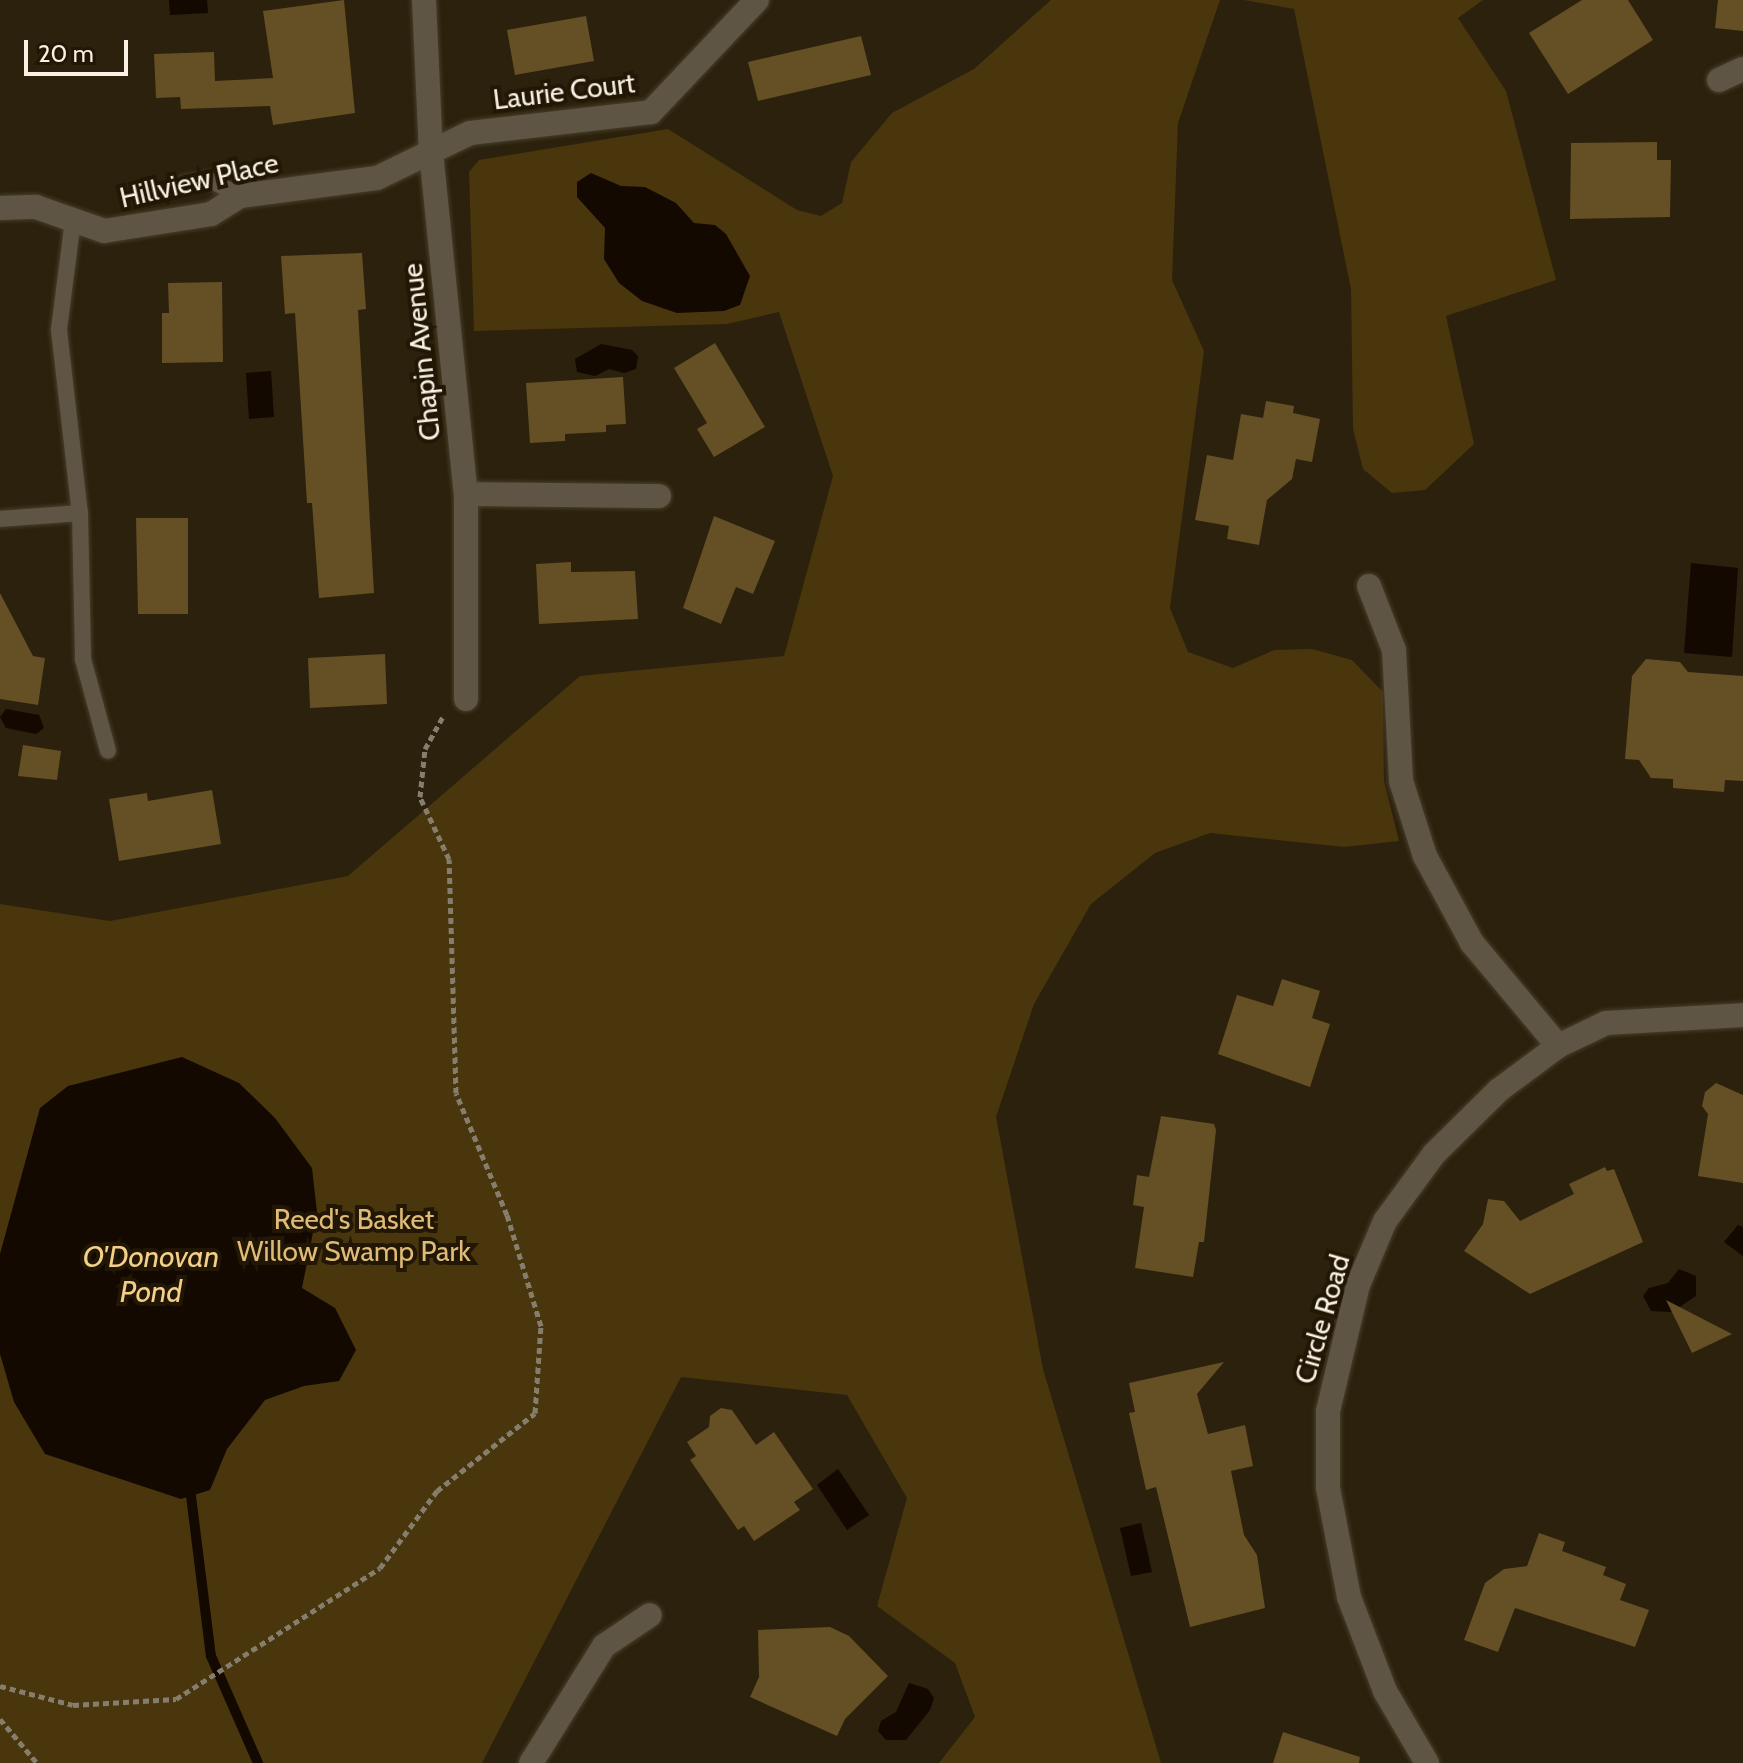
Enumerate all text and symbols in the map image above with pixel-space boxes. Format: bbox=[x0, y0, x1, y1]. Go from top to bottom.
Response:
scale bar bbox=[28, 24, 132, 74]
text: 20 m bbox=[38, 39, 94, 68]
street label: Laurie Court bbox=[491, 66, 637, 116]
street label: Hillview Place bbox=[116, 145, 282, 215]
street label: Chapin Avenue bbox=[395, 262, 447, 442]
park label: Reed's Basket Willow Swamp Park bbox=[237, 1202, 471, 1268]
water label: O'Donovan Pond bbox=[83, 1239, 219, 1310]
street label: Circle Road bbox=[1288, 1250, 1356, 1388]

